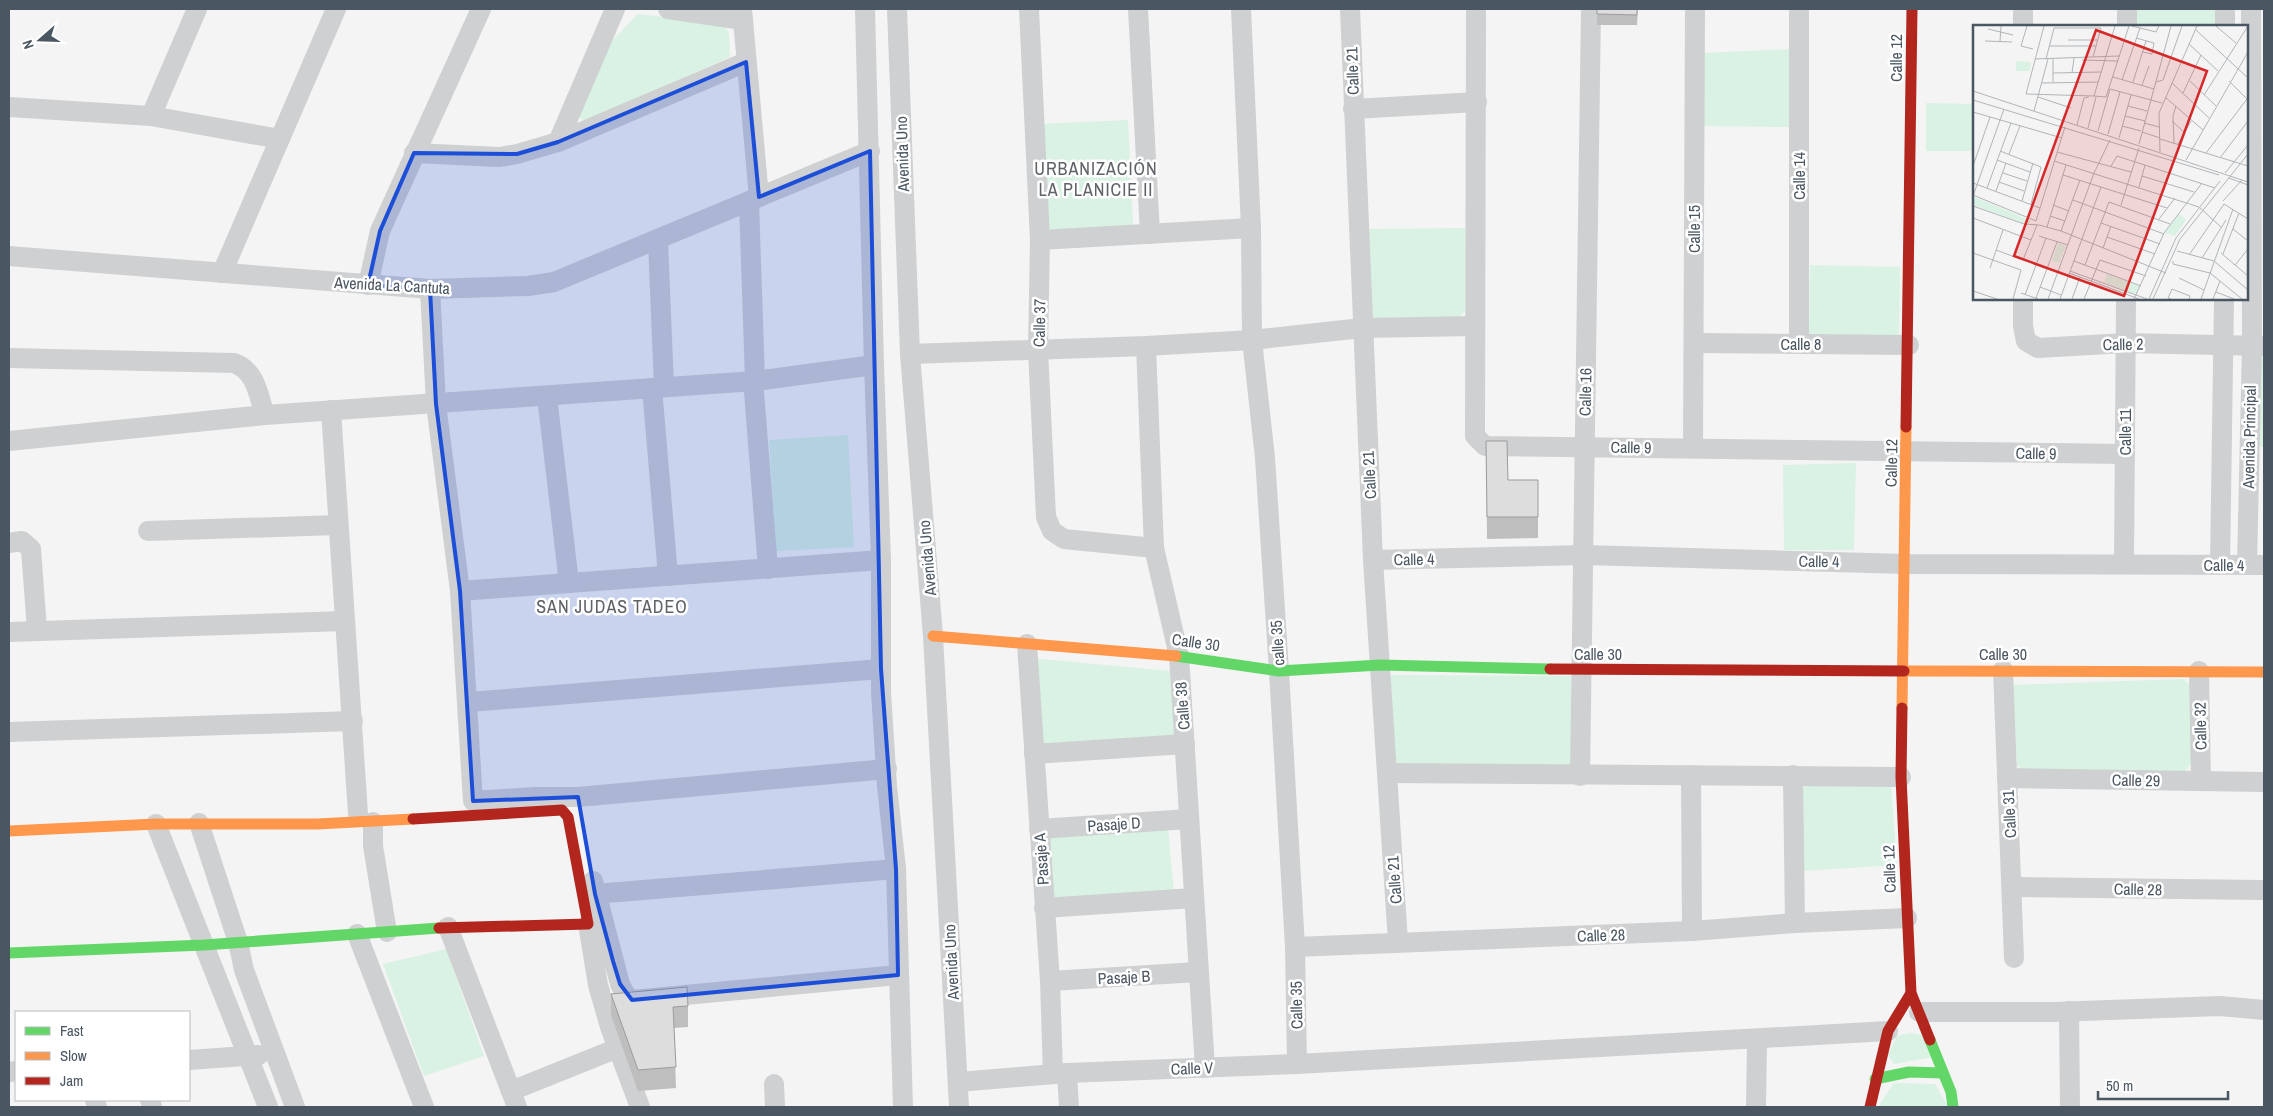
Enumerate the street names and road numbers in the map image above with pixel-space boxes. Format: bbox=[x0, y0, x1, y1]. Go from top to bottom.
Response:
street label: Calle 12 bbox=[1885, 34, 1907, 82]
street label: Calle 21 bbox=[1340, 46, 1364, 95]
street label: Avenida Uno bbox=[890, 116, 914, 193]
street label: Calle 14 bbox=[1788, 152, 1810, 200]
street label: Calle 15 bbox=[1683, 205, 1705, 253]
street label: Avenida La Cantuta bbox=[333, 271, 451, 299]
street label: Calle 37 bbox=[1028, 299, 1050, 347]
street label: Calle 8 bbox=[1781, 333, 1821, 355]
street label: Calle 2 bbox=[2102, 333, 2144, 355]
street label: Calle 16 bbox=[1574, 368, 1596, 416]
street label: Avenida Principal bbox=[2237, 385, 2261, 490]
street label: Calle 11 bbox=[2114, 408, 2136, 456]
street label: Calle 9 bbox=[1610, 436, 1652, 458]
street label: Calle 12 bbox=[1880, 439, 1902, 487]
street label: Calle 9 bbox=[2015, 442, 2057, 464]
street label: Calle 21 bbox=[1357, 450, 1381, 500]
street label: Avenida Uno bbox=[913, 519, 941, 598]
street label: Calle 4 bbox=[1393, 548, 1435, 570]
street label: Calle 4 bbox=[1798, 550, 1840, 572]
street label: Calle 4 bbox=[2204, 554, 2244, 576]
street label: calle 35 bbox=[1264, 620, 1290, 666]
street label: Calle 30 bbox=[1171, 628, 1221, 656]
street label: Calle 30 bbox=[1574, 643, 1622, 665]
street label: Calle 30 bbox=[1979, 643, 2027, 665]
street label: Calle 38 bbox=[1169, 681, 1195, 731]
street label: Calle 32 bbox=[2189, 702, 2211, 750]
street label: Calle 29 bbox=[2112, 769, 2160, 791]
street label: Calle 31 bbox=[1997, 789, 2021, 839]
street label: Pasaje D bbox=[1087, 811, 1141, 837]
street label: Pasaje A bbox=[1028, 832, 1054, 886]
street label: Calle 12 bbox=[1877, 845, 1901, 893]
street label: Calle 21 bbox=[1381, 855, 1407, 905]
street label: Calle 28 bbox=[2114, 878, 2162, 900]
street label: Calle 28 bbox=[1577, 923, 1625, 947]
street label: Avenida Uno bbox=[938, 924, 964, 1001]
street label: Pasaje B bbox=[1097, 965, 1151, 989]
street label: Calle 35 bbox=[1285, 981, 1307, 1029]
street label: Calle V bbox=[1170, 1056, 1214, 1080]

